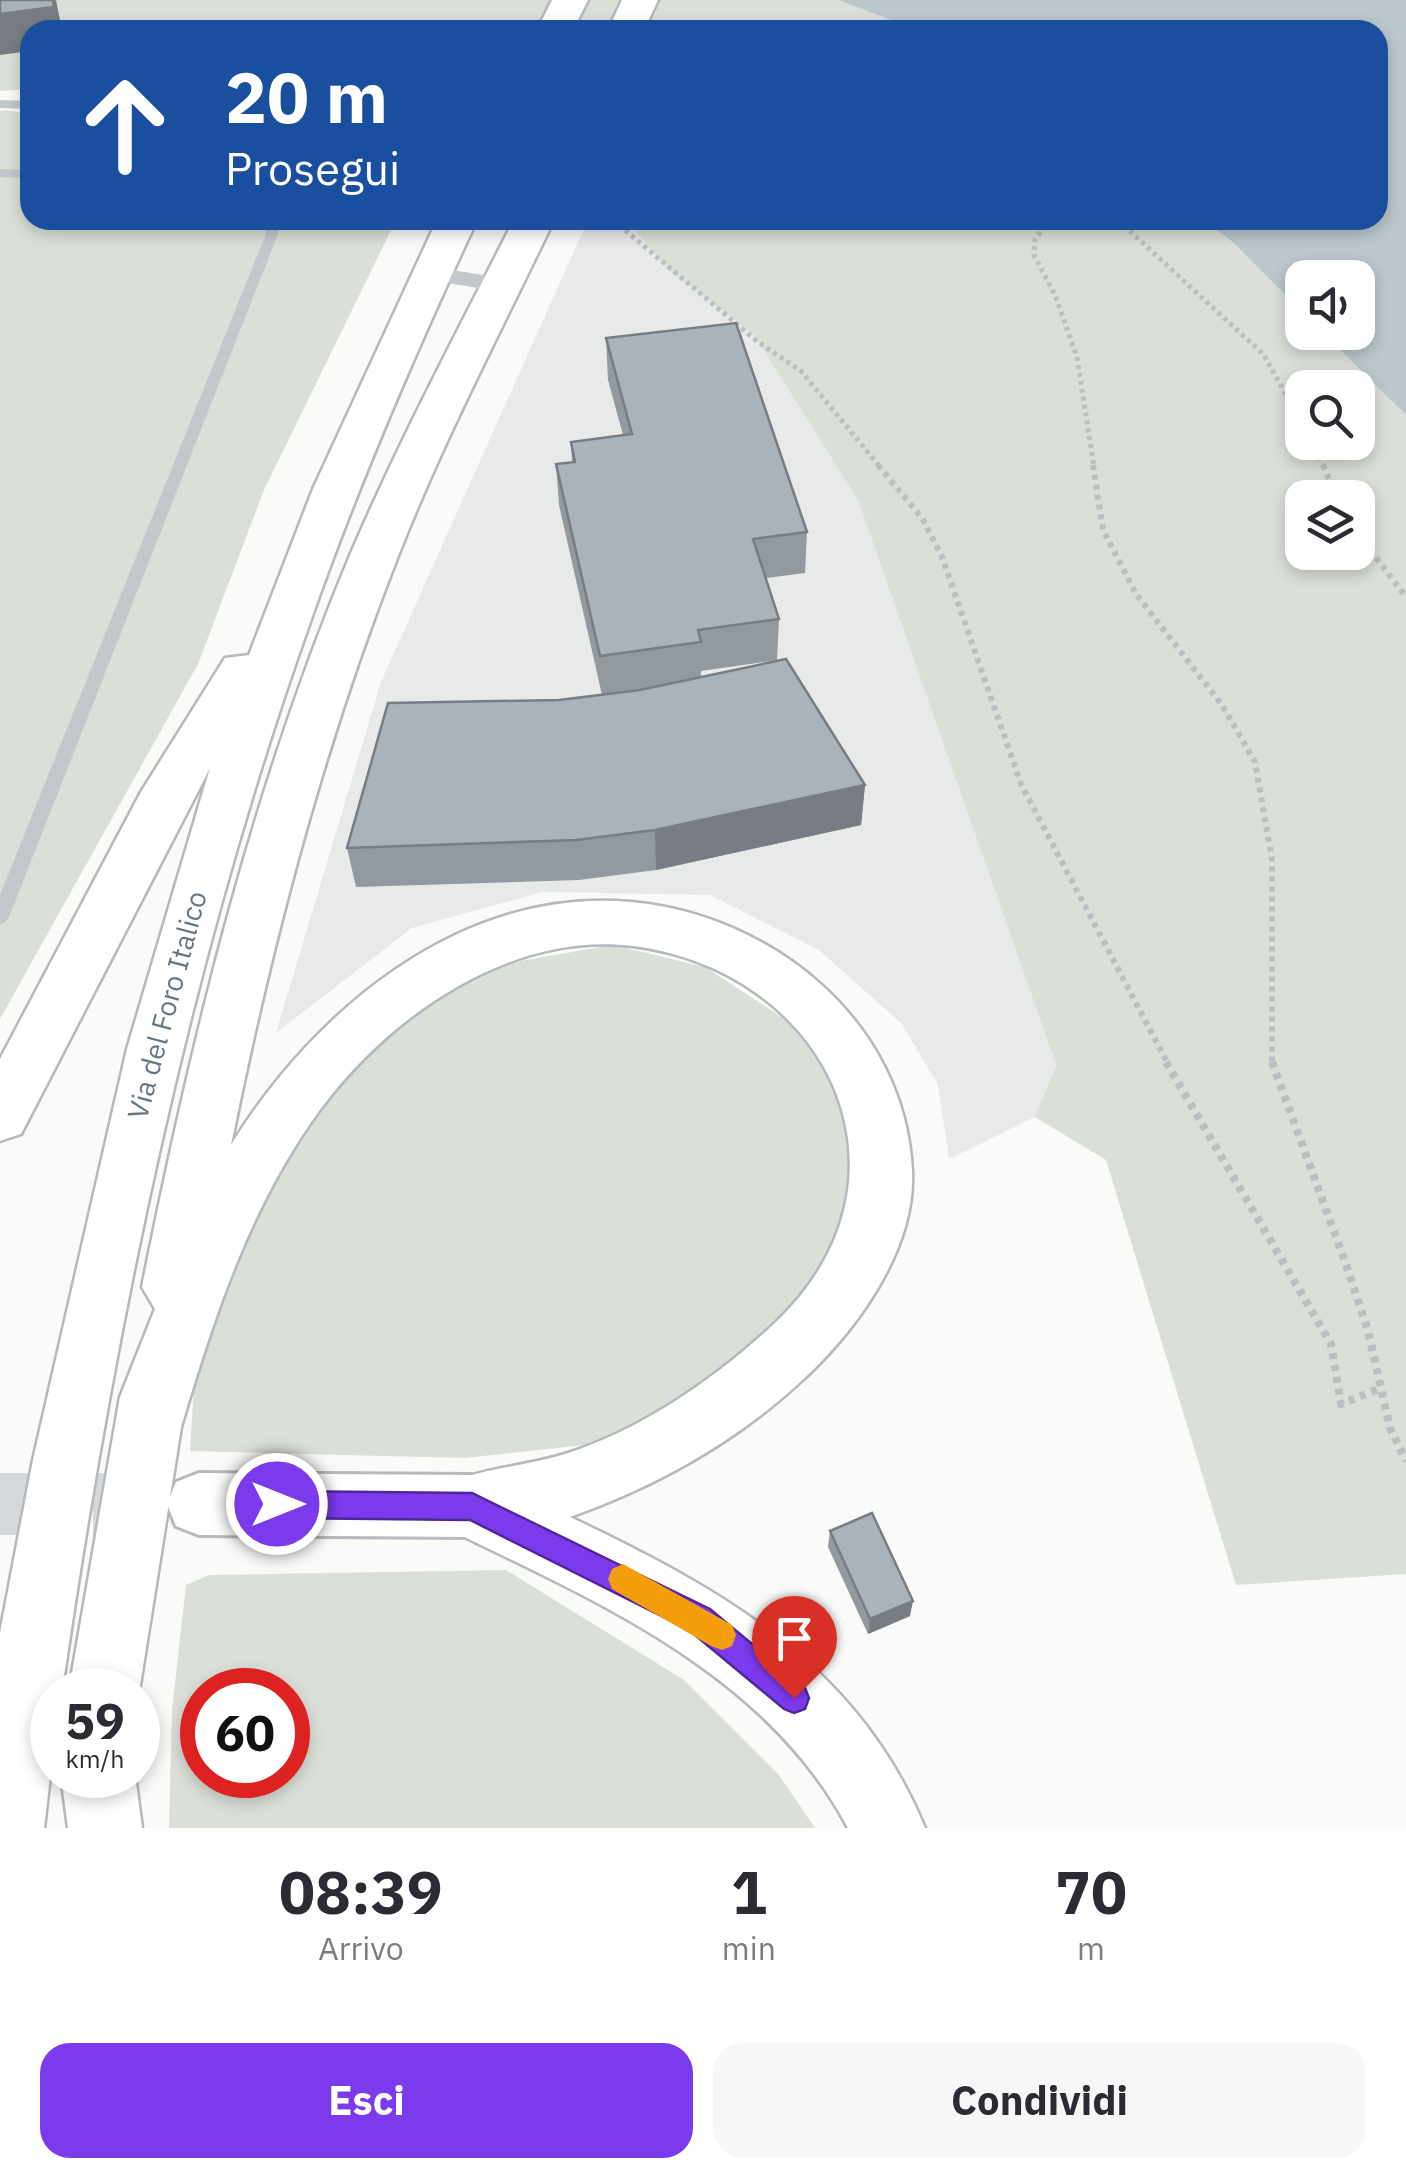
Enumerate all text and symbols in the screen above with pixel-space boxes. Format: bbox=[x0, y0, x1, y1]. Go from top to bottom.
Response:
text: 20 m bbox=[225, 51, 388, 142]
icon: ahead bbox=[60, 60, 190, 190]
text: Prosegui bbox=[225, 139, 400, 197]
map controls bbox=[1285, 260, 1375, 570]
button: sound bbox=[1285, 260, 1375, 350]
button: search bbox=[1285, 370, 1375, 460]
button: layers bbox=[1285, 480, 1375, 570]
street label: Via del Foro Italico bbox=[118, 887, 215, 1123]
position arrow bbox=[225, 1452, 329, 1556]
pin bbox=[752, 1596, 837, 1699]
icon: arrive bbox=[767, 1611, 822, 1666]
speed limit sign: 60 bbox=[180, 1668, 310, 1798]
text: 59 bbox=[65, 1688, 125, 1753]
text: km/h bbox=[66, 1742, 124, 1775]
text: 08:39 bbox=[279, 1852, 443, 1931]
text: 1 bbox=[731, 1852, 767, 1931]
text: 70 bbox=[1055, 1852, 1127, 1931]
text: Arrivo bbox=[318, 1927, 404, 1969]
text: min bbox=[722, 1927, 776, 1969]
text: m bbox=[1077, 1927, 1105, 1969]
button: Esci bbox=[40, 2043, 693, 2158]
button: Condividi bbox=[713, 2043, 1366, 2158]

